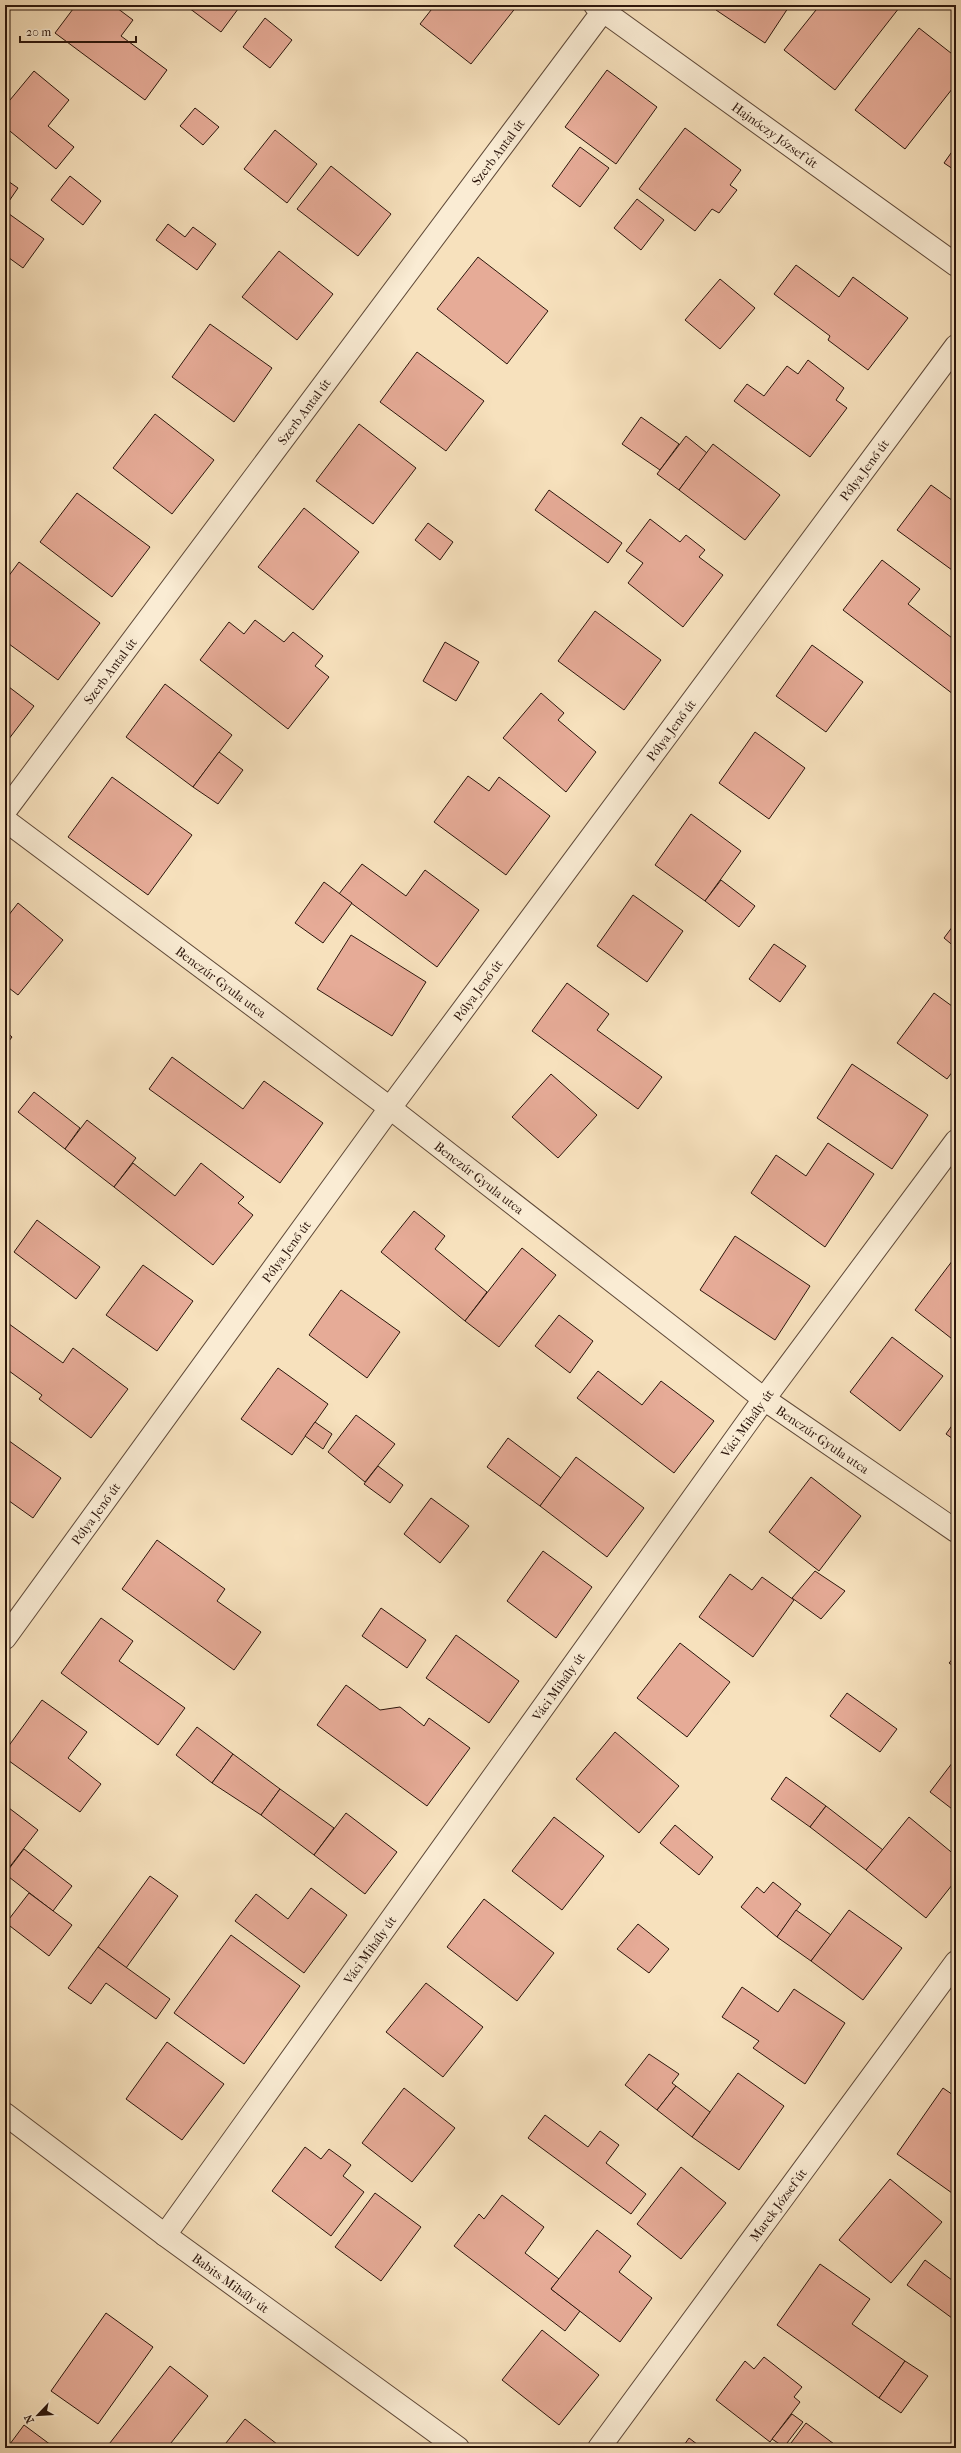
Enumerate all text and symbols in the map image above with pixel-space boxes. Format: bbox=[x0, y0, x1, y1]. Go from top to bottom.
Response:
scale bar bbox=[20, 18, 136, 44]
text: 20 m bbox=[26, 25, 51, 39]
street label: Hajnóczy József út bbox=[729, 99, 821, 171]
street label: Szerb Antal út bbox=[468, 116, 528, 188]
street label: Szerb Antal út bbox=[275, 375, 334, 448]
street label: Pólya Jenő út bbox=[837, 436, 892, 504]
street label: Szerb Antal út bbox=[81, 635, 140, 707]
street label: Pólya Jenő út bbox=[643, 696, 699, 764]
street label: Benczúr Gyula utca bbox=[173, 943, 270, 1021]
street label: Pólya Jenő út bbox=[450, 956, 506, 1024]
street label: Benczúr Gyula utca bbox=[431, 1138, 527, 1218]
street label: Pólya Jenő út bbox=[259, 1217, 314, 1285]
street label: Váci Mihály út bbox=[717, 1386, 777, 1461]
street label: Benczúr Gyula utca bbox=[773, 1403, 873, 1477]
street label: Pólya Jenő út bbox=[68, 1480, 124, 1548]
street label: Váci Mihály út bbox=[529, 1649, 588, 1724]
street label: Váci Mihály út bbox=[340, 1913, 399, 1988]
street label: Marek József út bbox=[747, 2165, 810, 2244]
street label: Babits Mihály út bbox=[189, 2250, 272, 2316]
north arrow bbox=[18, 2395, 58, 2435]
text: N bbox=[21, 2412, 37, 2426]

